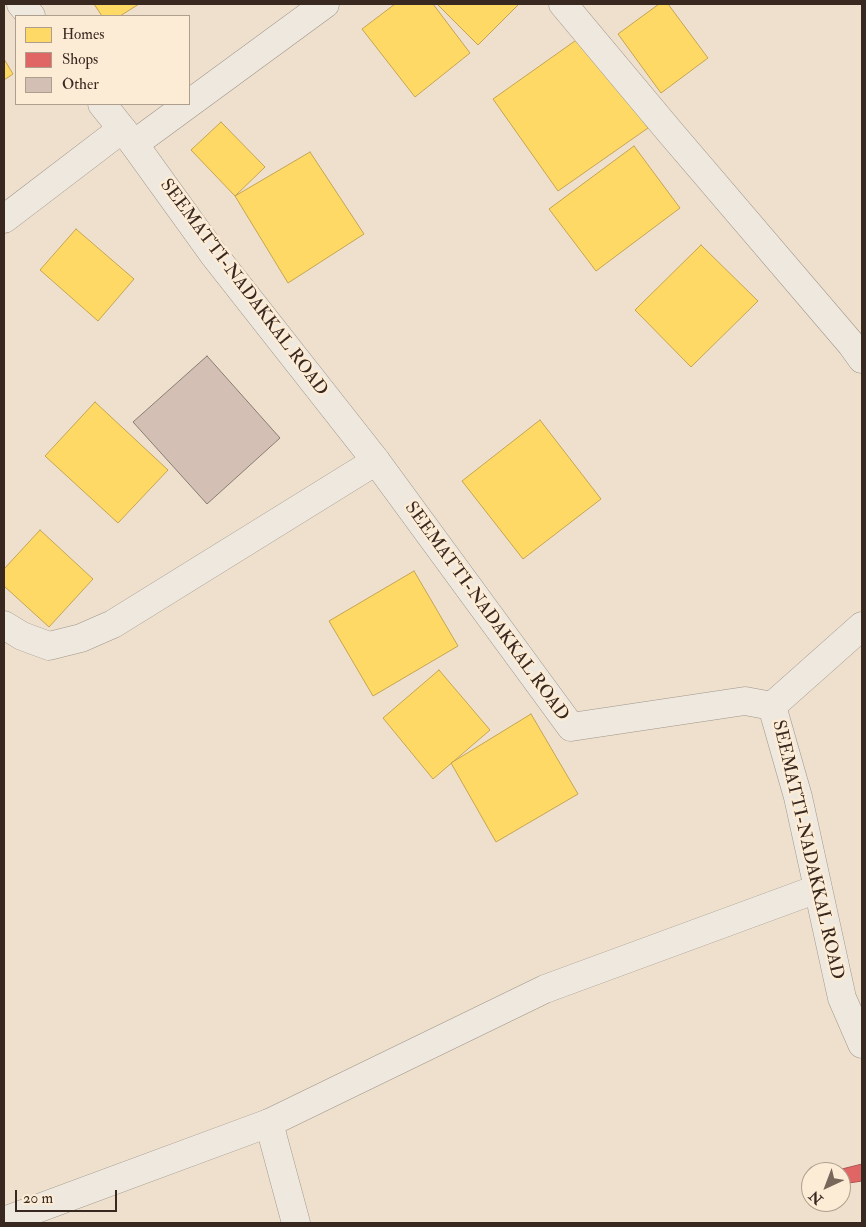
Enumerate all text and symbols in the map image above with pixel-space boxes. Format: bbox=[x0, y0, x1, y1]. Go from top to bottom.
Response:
legend bbox=[15, 15, 190, 105]
text: Homes bbox=[62, 25, 104, 44]
text: Shops bbox=[62, 50, 98, 69]
text: Other bbox=[62, 75, 99, 94]
street label: SEEMATTI-NADAKKAL ROAD bbox=[154, 175, 332, 401]
street label: SEEMATTI-NADAKKAL ROAD bbox=[399, 498, 573, 726]
street label: SEEMATTI-NADAKKAL ROAD bbox=[767, 718, 847, 982]
north arrow bbox=[801, 1162, 851, 1212]
scale bar bbox=[18, 1180, 120, 1212]
text: N bbox=[806, 1187, 827, 1208]
text: 20 m bbox=[23, 1189, 53, 1208]

